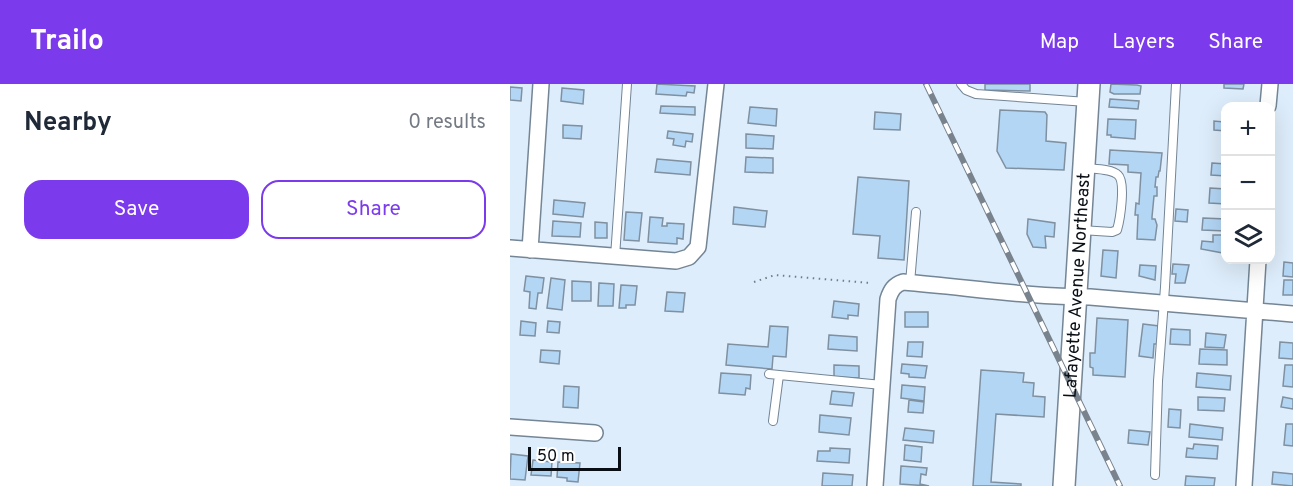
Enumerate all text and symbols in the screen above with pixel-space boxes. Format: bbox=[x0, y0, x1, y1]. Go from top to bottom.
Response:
text: Trailo bbox=[30, 24, 104, 60]
text: Map bbox=[1040, 29, 1079, 56]
text: Layers bbox=[1112, 29, 1175, 56]
text: Share bbox=[1208, 29, 1263, 56]
map controls bbox=[1221, 102, 1275, 264]
button: + bbox=[1221, 102, 1275, 156]
text: Nearby bbox=[24, 107, 112, 140]
text: 0 results bbox=[408, 110, 486, 136]
button: − bbox=[1221, 156, 1275, 210]
street label: Lafayette Avenue Northeast bbox=[1059, 172, 1096, 399]
button: Save bbox=[24, 180, 249, 239]
button: Share bbox=[261, 180, 486, 239]
button: layers bbox=[1221, 210, 1275, 264]
scale bar bbox=[528, 444, 621, 472]
text: 50 m bbox=[537, 447, 575, 467]

